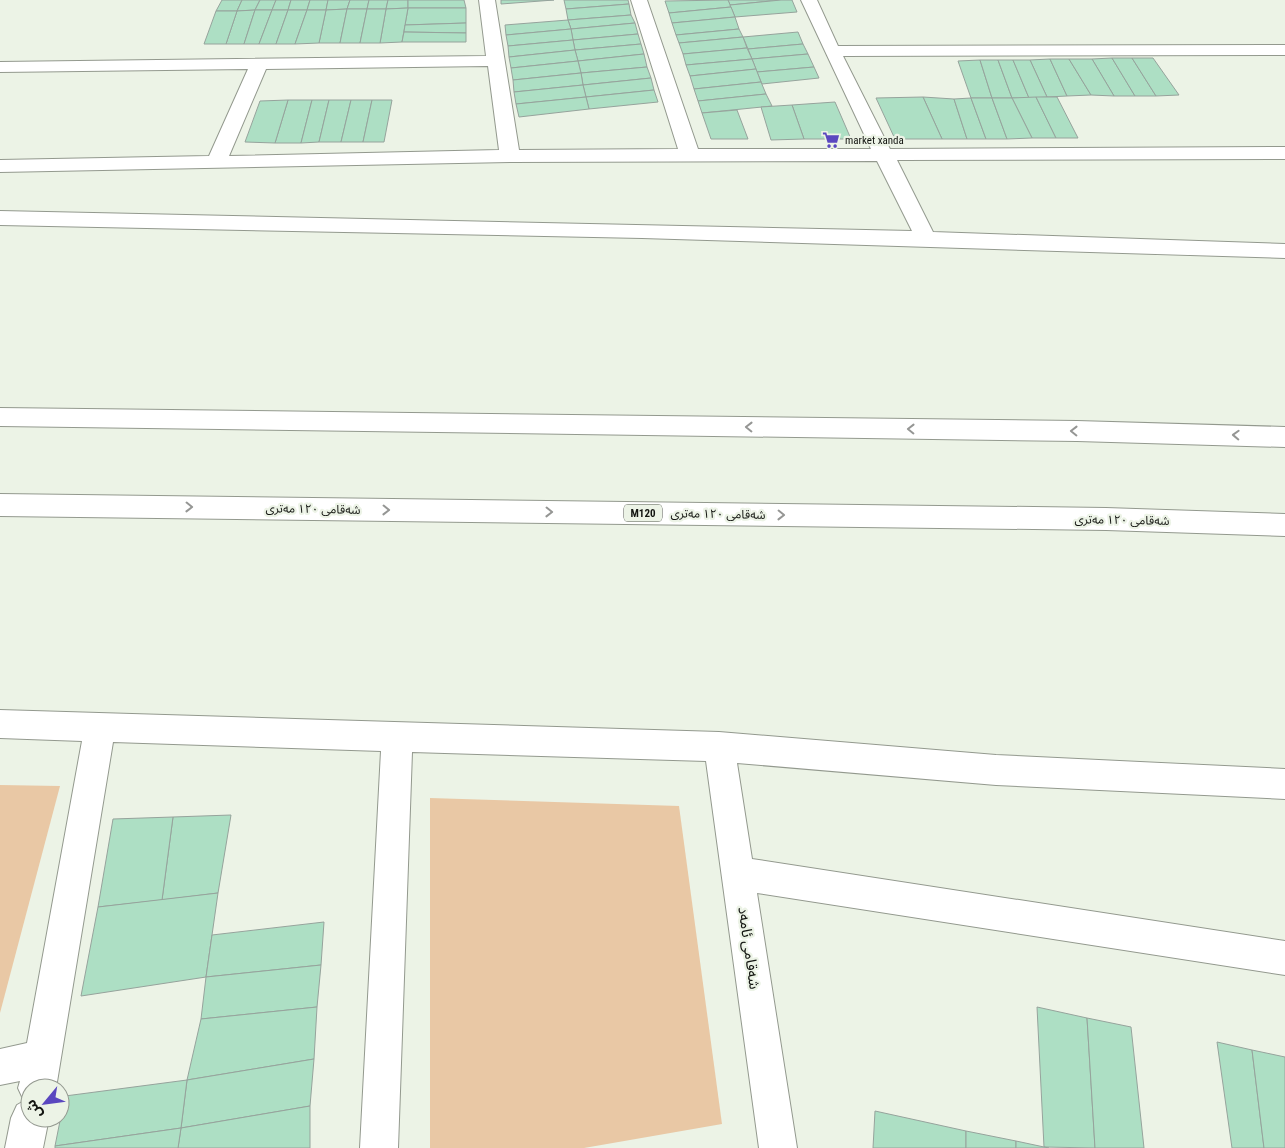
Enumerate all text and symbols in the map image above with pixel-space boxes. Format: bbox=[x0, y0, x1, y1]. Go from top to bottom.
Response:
supermarket icon: market xanda bbox=[821, 130, 841, 150]
place label: market xanda bbox=[845, 134, 904, 147]
one-way arrow bbox=[745, 422, 752, 432]
one-way arrow bbox=[907, 424, 915, 434]
one-way arrow bbox=[1070, 426, 1078, 436]
one-way arrow bbox=[1232, 430, 1240, 441]
street label: شەقامی ١٢٠ مەتری bbox=[265, 501, 361, 517]
one-way arrow bbox=[185, 502, 193, 512]
road number: M120 bbox=[624, 504, 662, 522]
one-way arrow bbox=[382, 505, 390, 515]
street label: شەقامی ١٢٠ مەتری bbox=[670, 506, 766, 522]
one-way arrow bbox=[545, 507, 553, 517]
one-way arrow bbox=[778, 510, 785, 520]
street label: شەقامی ١٢٠ مەتری bbox=[1074, 512, 1170, 528]
street label: شەقامی ئامەد bbox=[734, 906, 764, 991]
north arrow bbox=[20, 1078, 70, 1128]
text: ش bbox=[22, 1097, 45, 1122]

